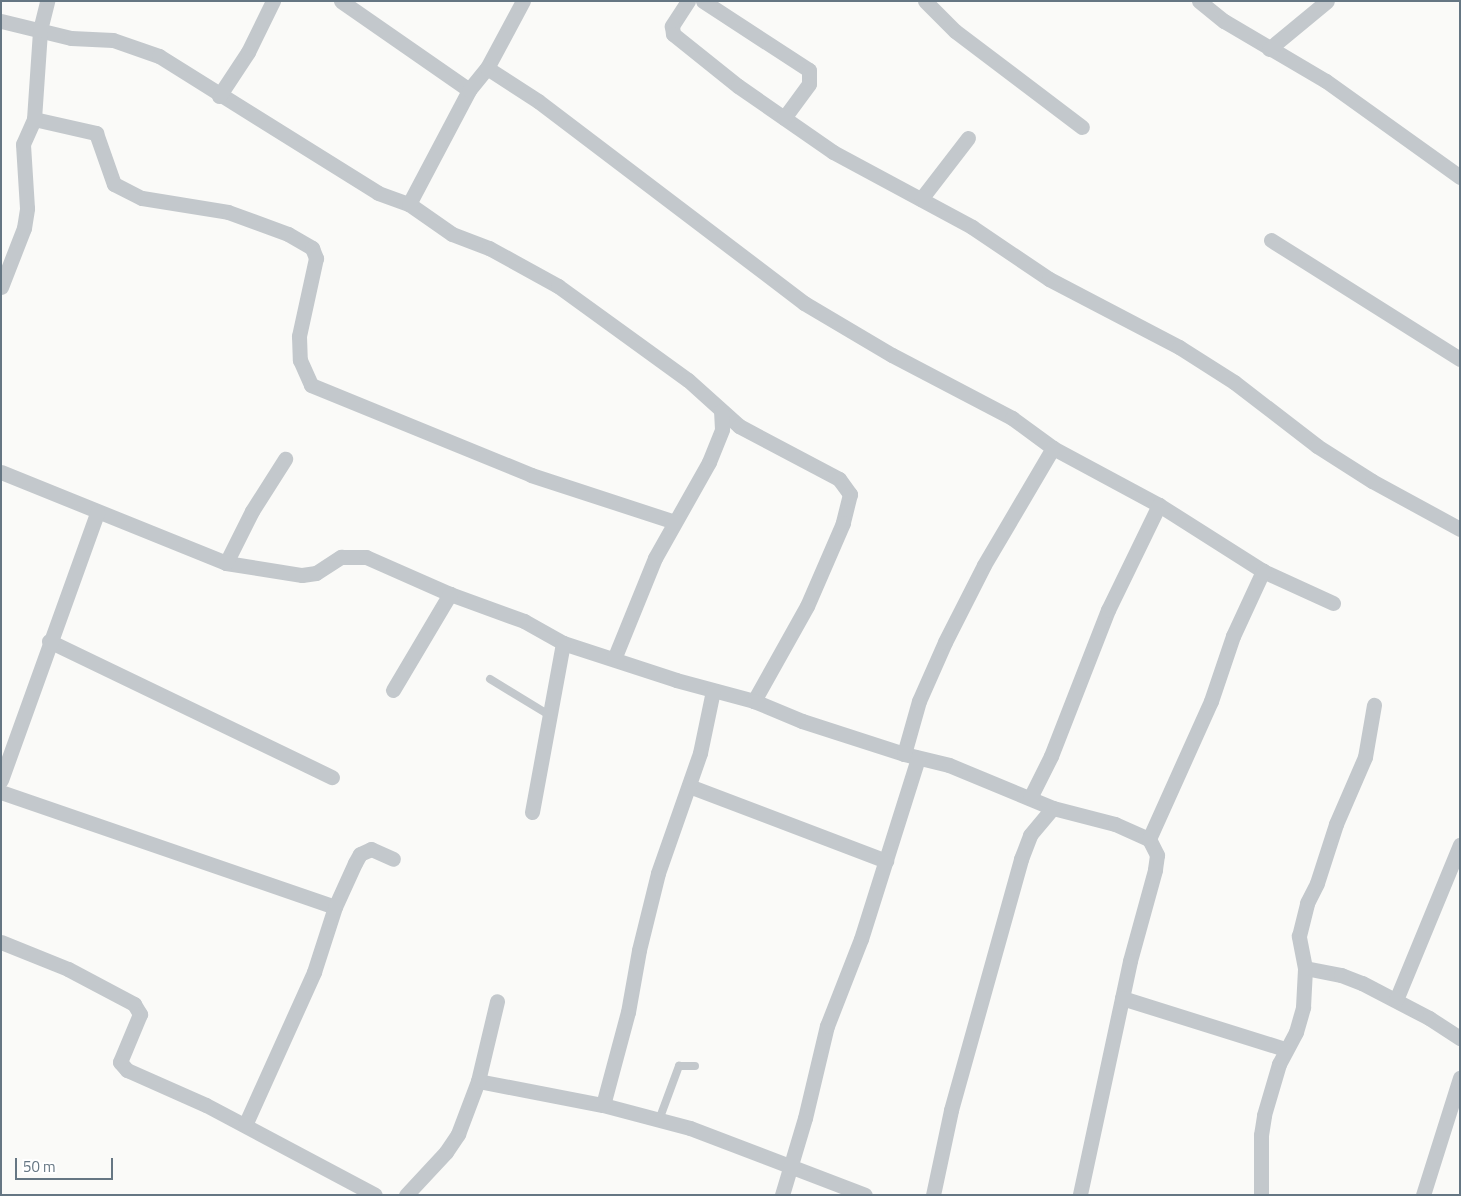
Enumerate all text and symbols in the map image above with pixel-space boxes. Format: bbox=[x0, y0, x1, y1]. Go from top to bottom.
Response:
scale bar bbox=[18, 1148, 115, 1180]
text: 50 m bbox=[23, 1155, 56, 1178]

